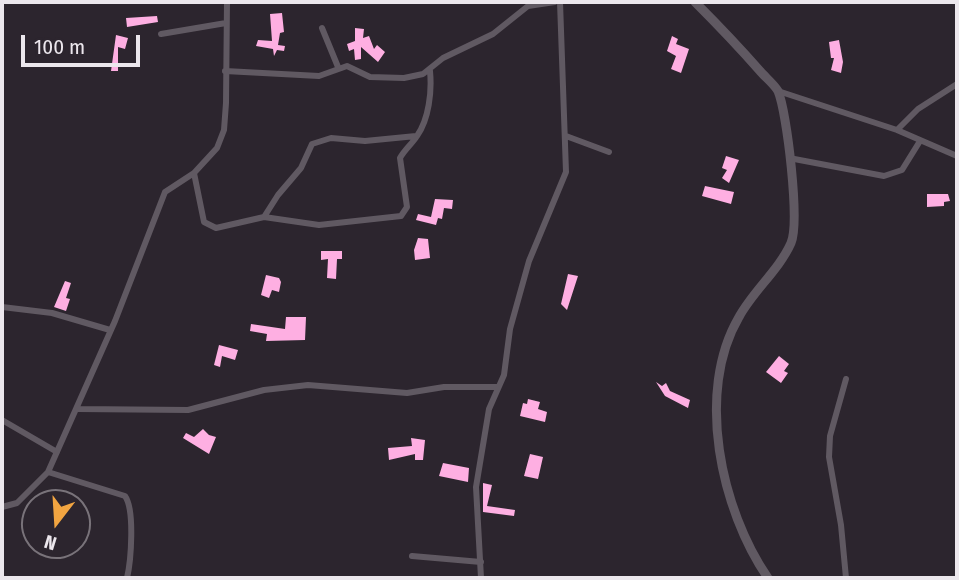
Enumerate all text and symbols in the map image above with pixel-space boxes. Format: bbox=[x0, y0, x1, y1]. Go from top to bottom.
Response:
scale bar bbox=[24, 21, 144, 65]
text: 100 m bbox=[34, 34, 85, 60]
north arrow bbox=[21, 489, 91, 559]
text: N bbox=[41, 530, 59, 555]

